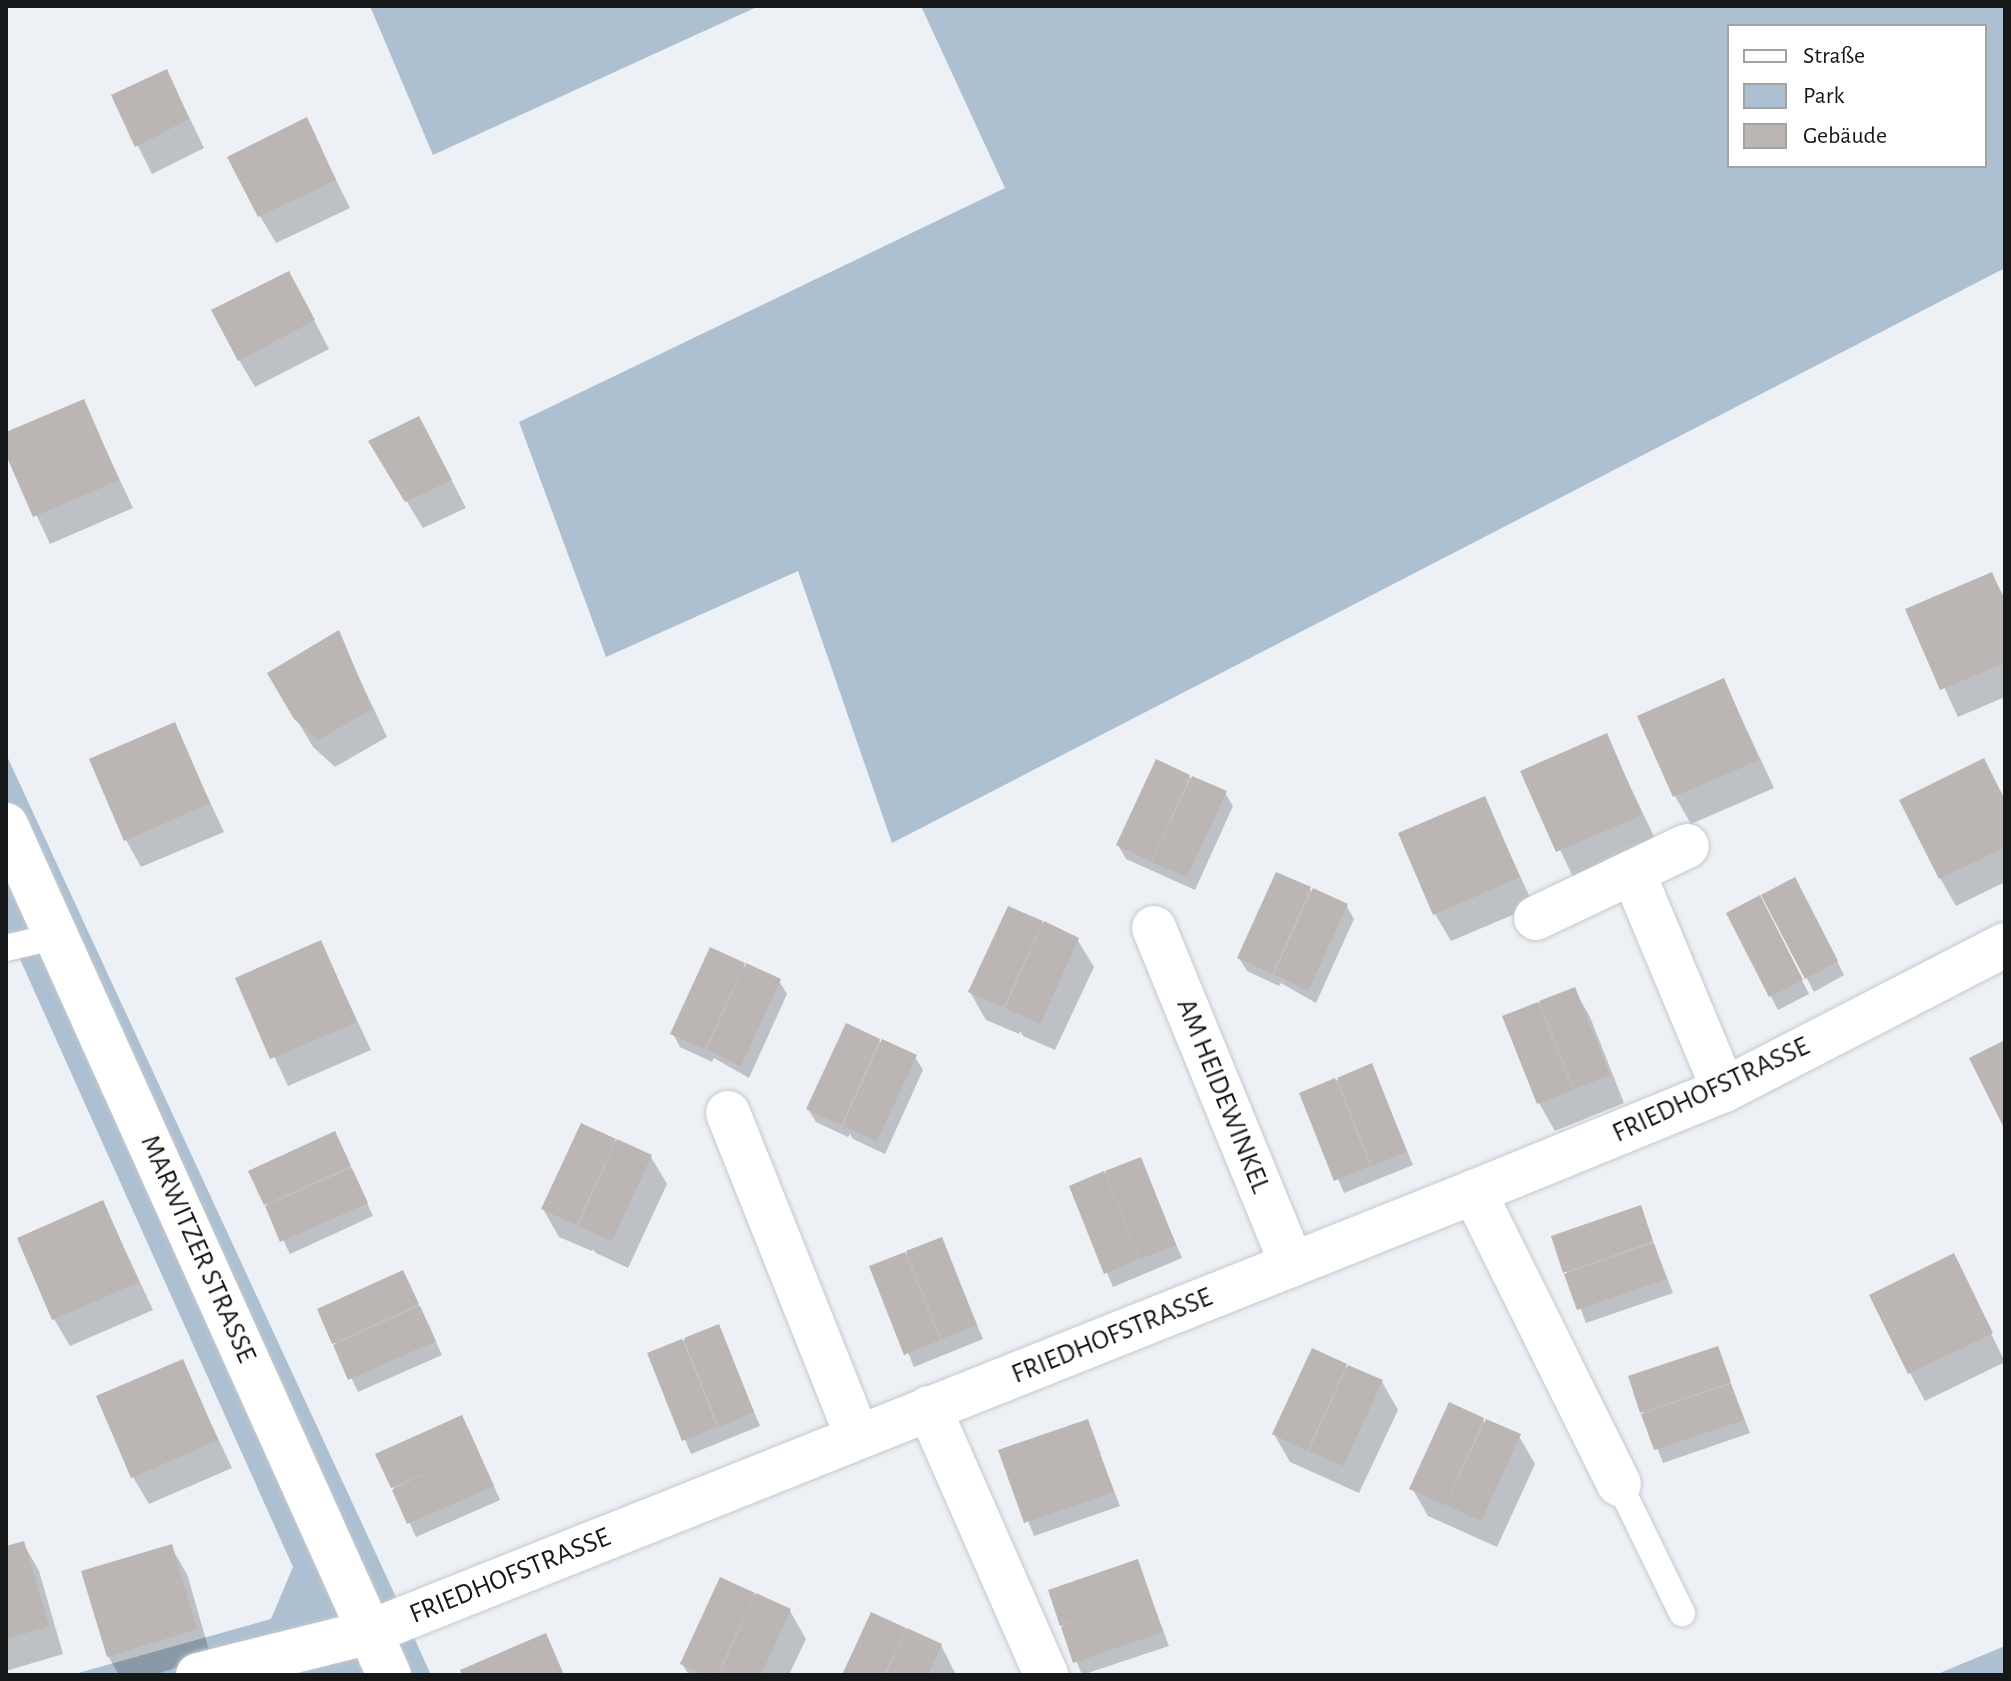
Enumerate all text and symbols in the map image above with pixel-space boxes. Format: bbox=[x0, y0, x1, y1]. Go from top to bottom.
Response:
legend bbox=[1727, 24, 1987, 168]
text: Straße bbox=[1803, 44, 1865, 68]
text: Park bbox=[1803, 84, 1844, 108]
text: Gebäude bbox=[1803, 124, 1887, 148]
street label: AM HEIDEWINKEL bbox=[1169, 994, 1277, 1198]
street label: FRIEDHOFSTRASSE bbox=[1607, 1030, 1815, 1150]
street label: MARWITZER STRASSE bbox=[133, 1130, 263, 1368]
street label: FRIEDHOFSTRASSE bbox=[1007, 1280, 1217, 1392]
street label: FRIEDHOFSTRASSE bbox=[405, 1520, 615, 1632]

